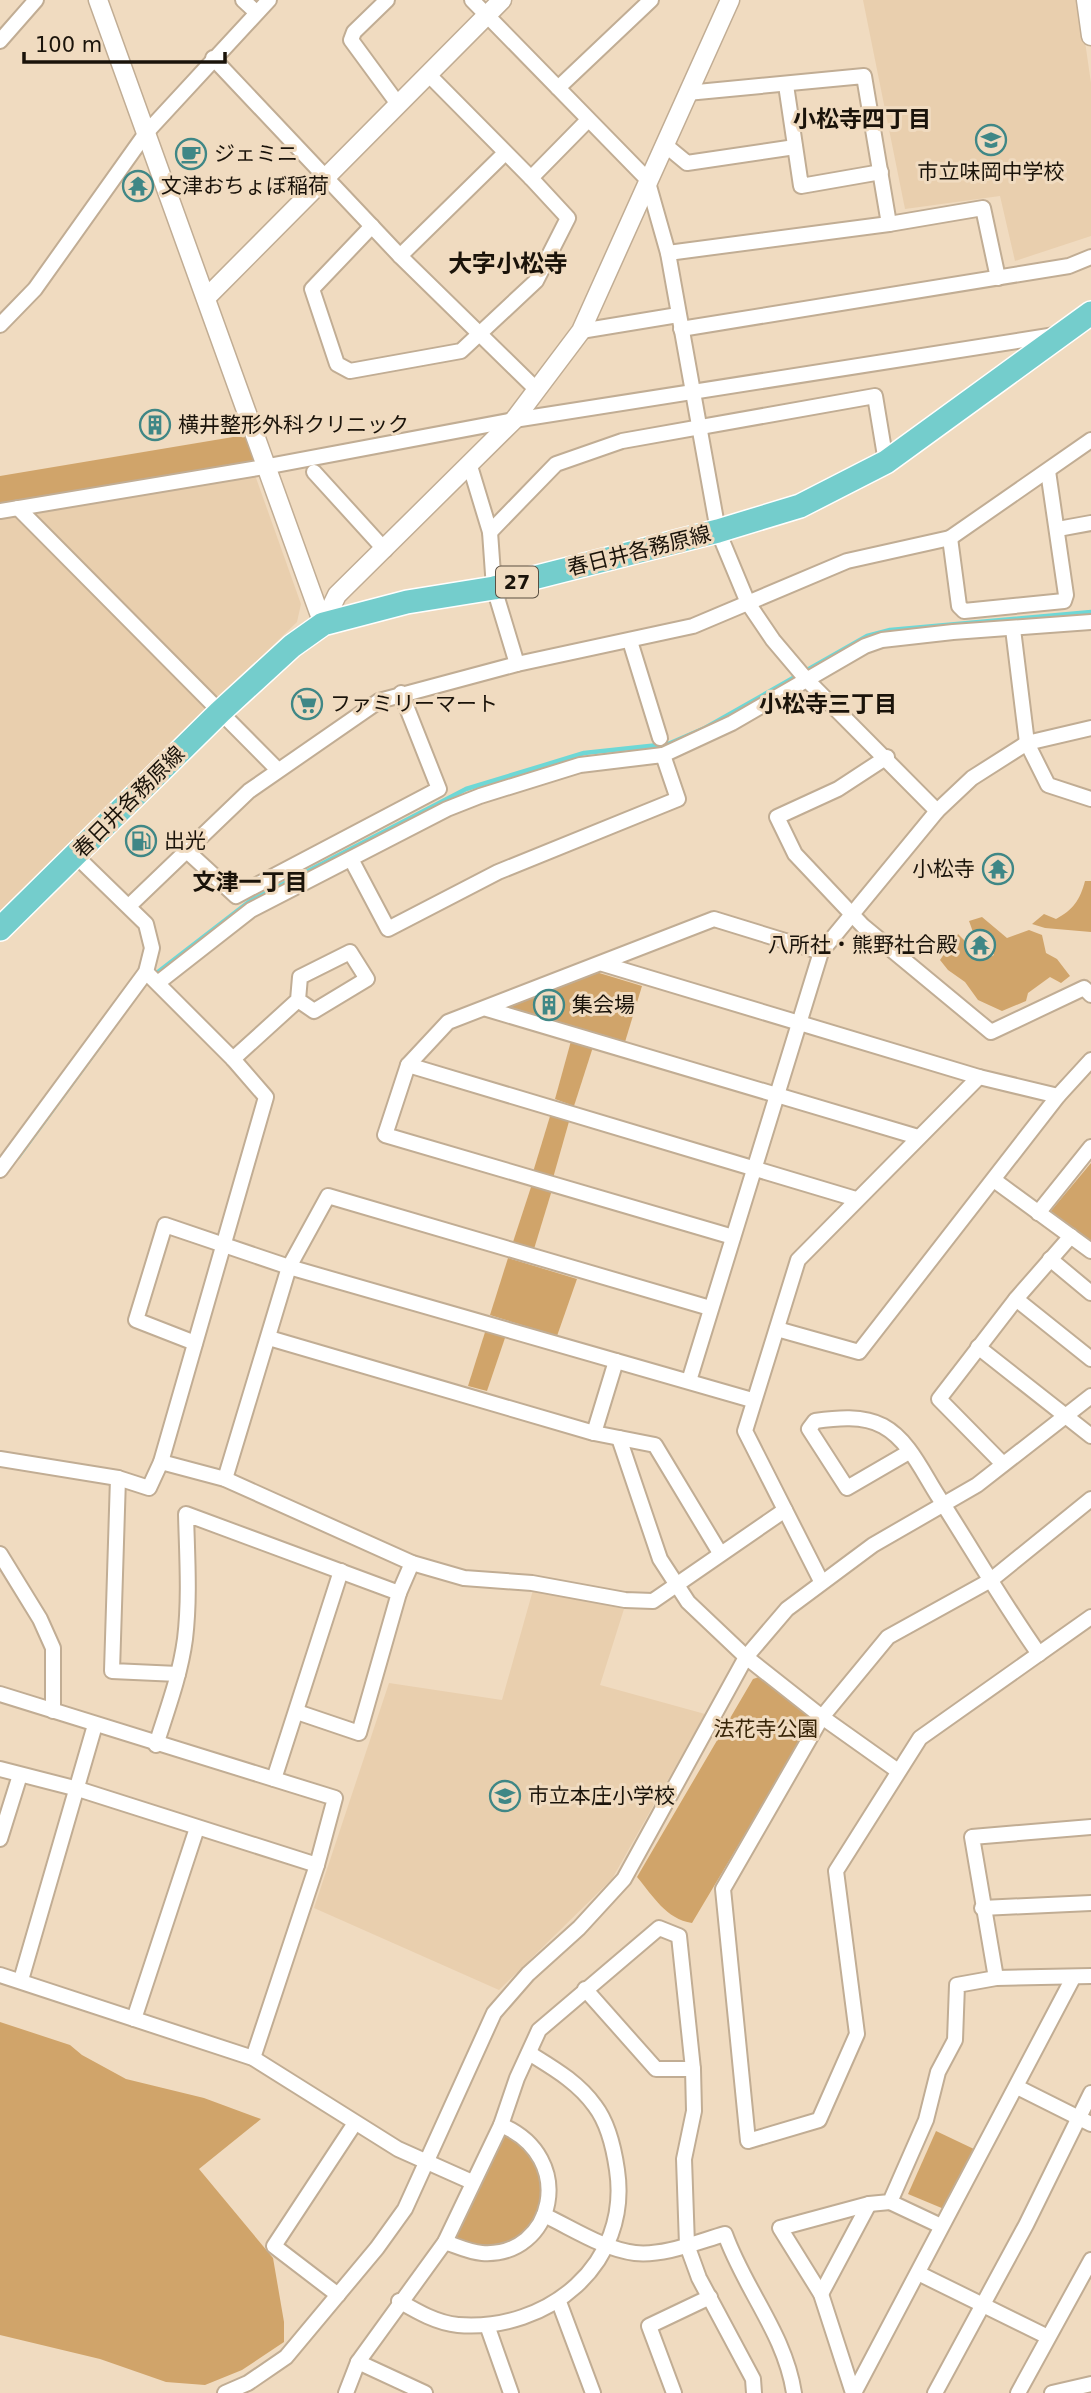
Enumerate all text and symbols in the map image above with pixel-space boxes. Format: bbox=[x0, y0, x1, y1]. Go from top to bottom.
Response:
scale bar bbox=[24, 21, 226, 65]
text: 100 m bbox=[35, 33, 102, 57]
district label: 小松寺四丁目 bbox=[793, 106, 931, 132]
school or university icon: 市立味岡中学校 bbox=[974, 123, 1008, 157]
cafe icon: ジェミニ bbox=[174, 137, 208, 171]
place label: ジェミニ bbox=[214, 142, 298, 166]
place label: 市立味岡中学校 bbox=[918, 160, 1065, 184]
temple icon: 文津おちょぼ稲荷 bbox=[121, 169, 155, 203]
place label: 文津おちょぼ稲荷 bbox=[161, 174, 329, 198]
district label: 大字小松寺 bbox=[448, 250, 568, 278]
building icon: 横井整形外科クリニック bbox=[138, 408, 172, 442]
place label: 横井整形外科クリニック bbox=[178, 413, 409, 437]
street label: 春日井各務原線 bbox=[565, 522, 713, 580]
road number: 27 bbox=[496, 566, 538, 597]
supermarket icon: ファミリーマート bbox=[290, 687, 324, 721]
district label: 小松寺三丁目 bbox=[759, 691, 897, 717]
place label: ファミリーマート bbox=[330, 692, 498, 716]
street label: 春日井各務原線 bbox=[69, 742, 189, 862]
fuel station icon: 出光 bbox=[124, 824, 158, 858]
place label: 出光 bbox=[164, 829, 206, 853]
temple icon: 小松寺 bbox=[981, 852, 1015, 886]
place label: 小松寺 bbox=[912, 857, 975, 881]
district label: 文津一丁目 bbox=[193, 869, 308, 895]
temple icon: 八所社・熊野社合殿 bbox=[963, 928, 997, 962]
place label: 八所社・熊野社合殿 bbox=[768, 933, 957, 957]
building icon: 集会場 bbox=[532, 988, 566, 1022]
place label: 集会場 bbox=[572, 993, 635, 1017]
park label: 法花寺公園 bbox=[714, 1717, 819, 1741]
school or university icon: 市立本庄小学校 bbox=[488, 1779, 522, 1813]
place label: 市立本庄小学校 bbox=[528, 1784, 675, 1808]

